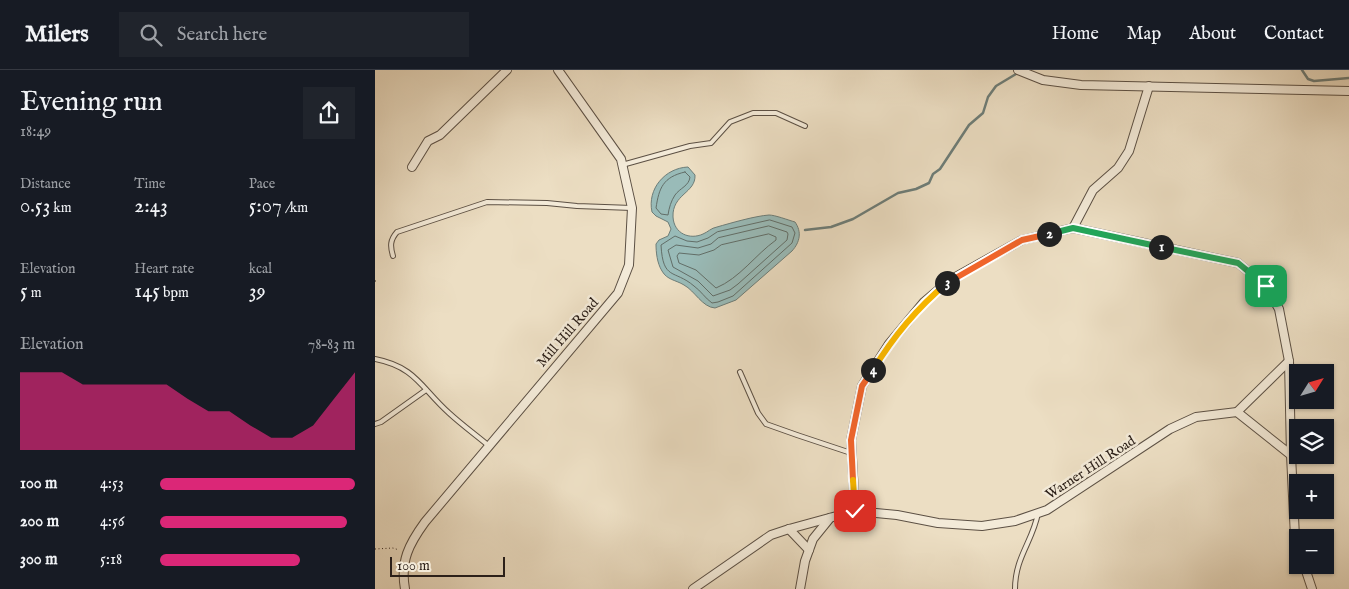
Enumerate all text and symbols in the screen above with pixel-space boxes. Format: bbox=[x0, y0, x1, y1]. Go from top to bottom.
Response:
search box bbox=[119, 12, 469, 57]
text: Milers bbox=[25, 19, 89, 50]
icon: search bbox=[137, 21, 165, 49]
text: Search here bbox=[177, 23, 267, 47]
text: Home bbox=[1052, 23, 1099, 46]
text: Map bbox=[1127, 23, 1161, 46]
text: About bbox=[1189, 23, 1236, 46]
text: Contact bbox=[1264, 23, 1324, 46]
text: Evening run bbox=[20, 85, 163, 120]
button: share bbox=[303, 87, 355, 139]
text: 18:49 bbox=[20, 122, 51, 142]
text: Distance bbox=[20, 175, 71, 193]
text: Time bbox=[134, 175, 165, 193]
text: Pace bbox=[249, 175, 275, 193]
text: 0.53 bbox=[20, 193, 50, 220]
text: 2:43 bbox=[134, 193, 168, 220]
text: 5:07 bbox=[249, 193, 282, 220]
text: km bbox=[50, 199, 72, 217]
text: /km bbox=[282, 199, 308, 217]
pin: 2 bbox=[1037, 222, 1061, 246]
text: 2 bbox=[1046, 225, 1053, 243]
pin: 1 bbox=[1149, 234, 1173, 260]
text: 1 bbox=[1159, 238, 1164, 256]
text: Elevation bbox=[20, 260, 76, 278]
text: Heart rate bbox=[134, 260, 194, 278]
text: kcal bbox=[249, 260, 272, 278]
pin bbox=[1245, 265, 1287, 307]
pin: 3 bbox=[935, 270, 959, 296]
icon: arrive bbox=[1252, 272, 1280, 300]
text: 3 bbox=[945, 274, 950, 292]
text: 5 bbox=[20, 278, 28, 305]
text: 145 bbox=[134, 278, 160, 305]
text: 39 bbox=[249, 278, 266, 305]
text: m bbox=[28, 284, 41, 302]
text: bpm bbox=[160, 284, 189, 302]
street label: Mill Hill Road bbox=[533, 294, 603, 371]
text: Elevation bbox=[20, 335, 83, 355]
text: 78–83 m bbox=[308, 335, 355, 355]
pin: 4 bbox=[861, 358, 885, 382]
text: 4 bbox=[870, 361, 877, 379]
north arrow bbox=[1289, 364, 1334, 409]
map controls bbox=[1289, 364, 1334, 574]
button: layers bbox=[1289, 419, 1334, 464]
street label: Warner Hill Road bbox=[1042, 432, 1139, 504]
text: 100 m bbox=[20, 474, 57, 494]
text: 4:53 bbox=[100, 474, 124, 494]
button: + bbox=[1289, 474, 1334, 519]
pin bbox=[834, 490, 876, 532]
icon: check bbox=[841, 497, 869, 525]
text: 200 m bbox=[20, 512, 59, 532]
text: 4:56 bbox=[100, 512, 125, 532]
button: − bbox=[1289, 529, 1334, 574]
text: 300 m bbox=[20, 550, 58, 570]
text: 5:18 bbox=[100, 550, 122, 570]
scale bar bbox=[390, 554, 505, 577]
text: 100 m bbox=[397, 557, 430, 575]

